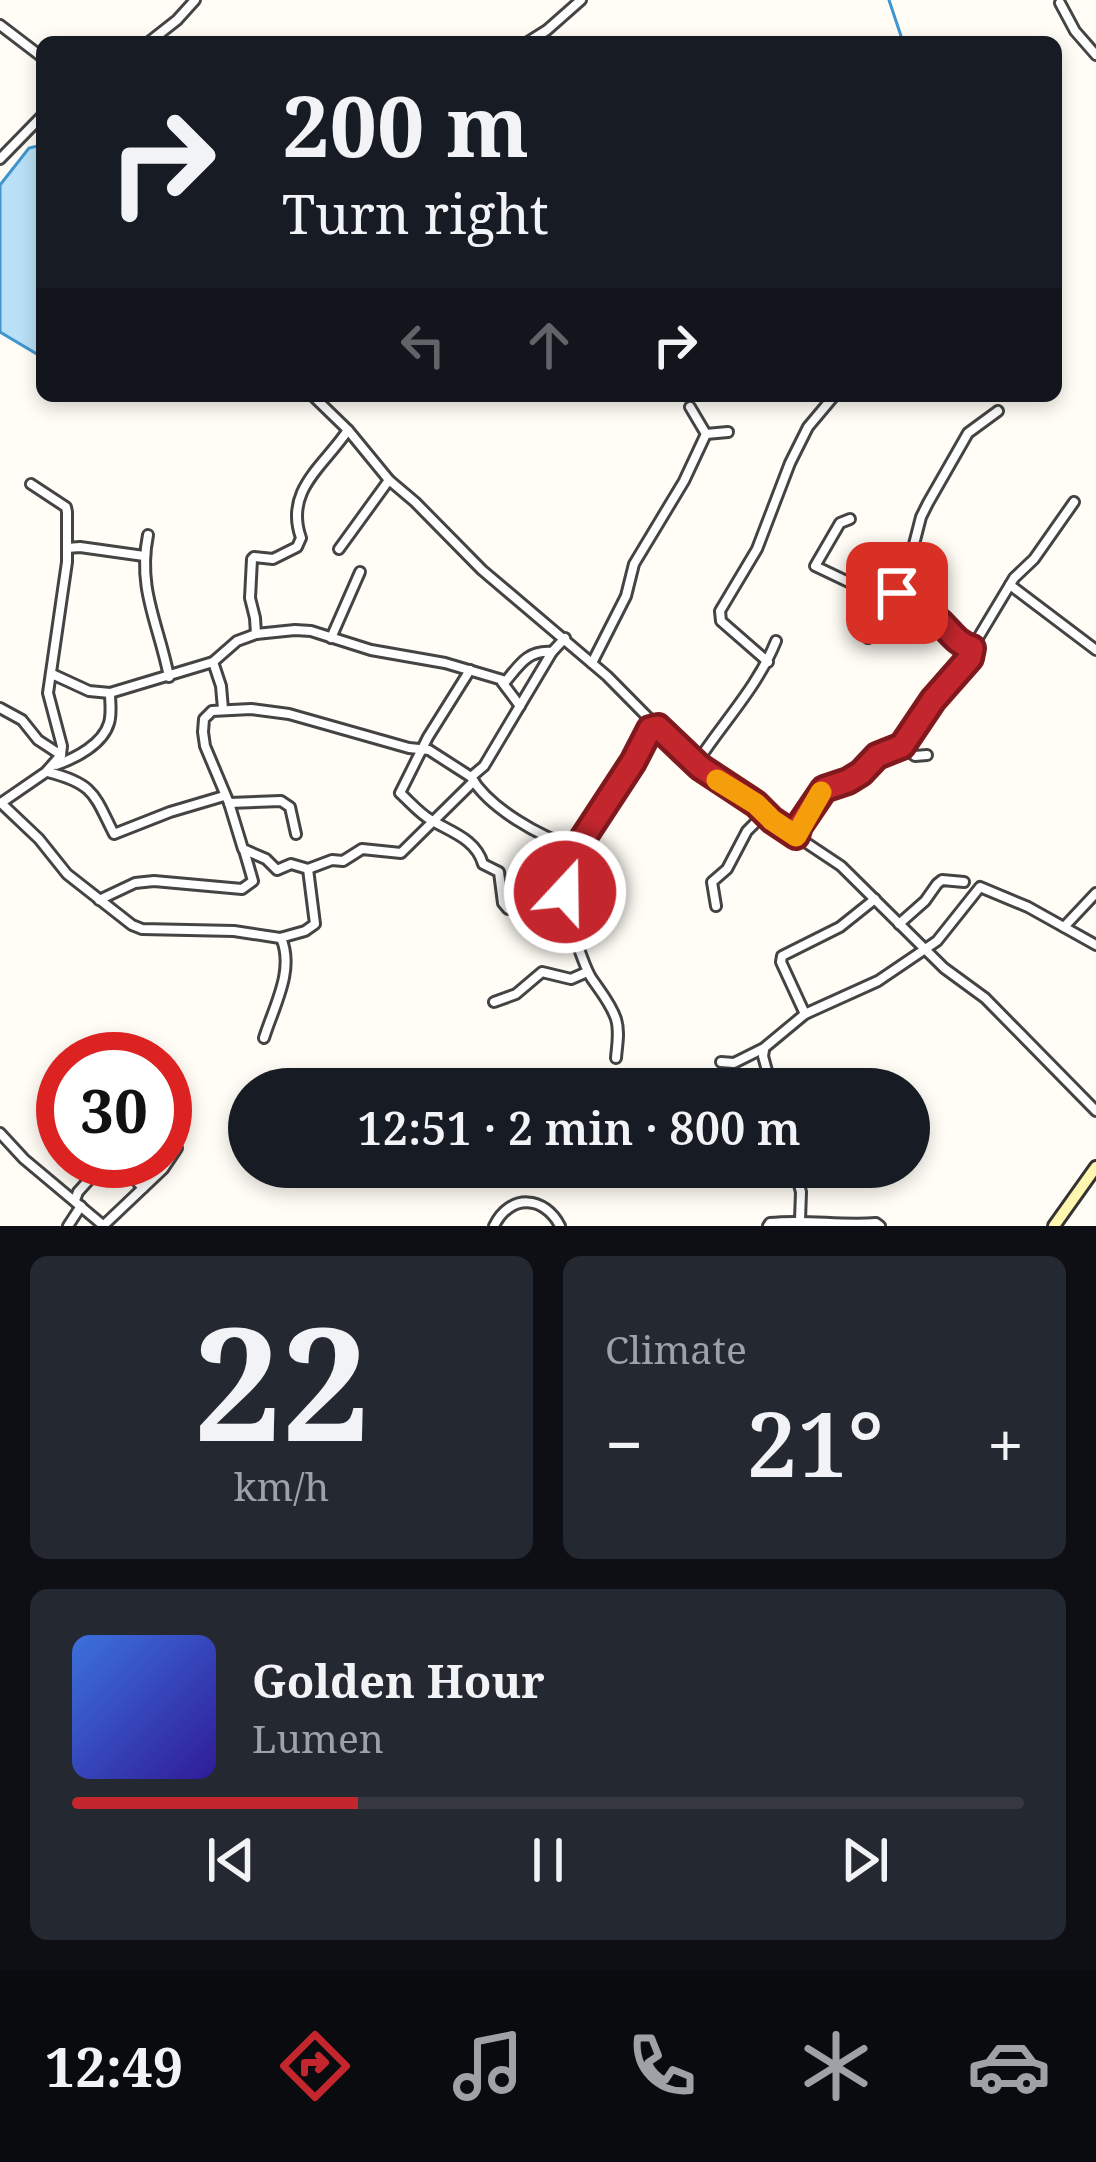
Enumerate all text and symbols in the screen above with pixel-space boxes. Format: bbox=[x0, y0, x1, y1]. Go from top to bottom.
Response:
text: 200 m bbox=[282, 67, 529, 182]
icon: right bbox=[84, 84, 240, 240]
text: Turn right bbox=[282, 176, 549, 250]
icon: left bbox=[390, 312, 456, 378]
icon: ahead bbox=[516, 312, 582, 378]
icon: right bbox=[642, 312, 708, 378]
pin bbox=[846, 542, 948, 644]
icon: arrive bbox=[864, 560, 930, 626]
position arrow bbox=[502, 829, 628, 955]
speed limit sign: 30 bbox=[36, 1032, 192, 1188]
text: 12:51 · 2 min · 800 m bbox=[357, 1097, 801, 1158]
text: 22 bbox=[193, 1274, 370, 1487]
text: Climate bbox=[605, 1322, 747, 1375]
text: 21° bbox=[746, 1381, 884, 1503]
text: − bbox=[605, 1398, 643, 1488]
text: + bbox=[987, 1398, 1024, 1488]
text: km/h bbox=[234, 1459, 329, 1512]
text: Golden Hour bbox=[252, 1650, 545, 1711]
text: Lumen bbox=[252, 1711, 384, 1764]
icon: previous bbox=[198, 1827, 264, 1893]
icon: pause bbox=[515, 1827, 581, 1893]
icon: next bbox=[832, 1827, 898, 1893]
icon: directions bbox=[273, 2024, 357, 2108]
icon: music bbox=[446, 2024, 530, 2108]
icon: phone bbox=[620, 2024, 704, 2108]
icon: climate bbox=[794, 2024, 878, 2108]
icon: car bbox=[967, 2024, 1051, 2108]
text: 12:49 bbox=[45, 2029, 183, 2103]

